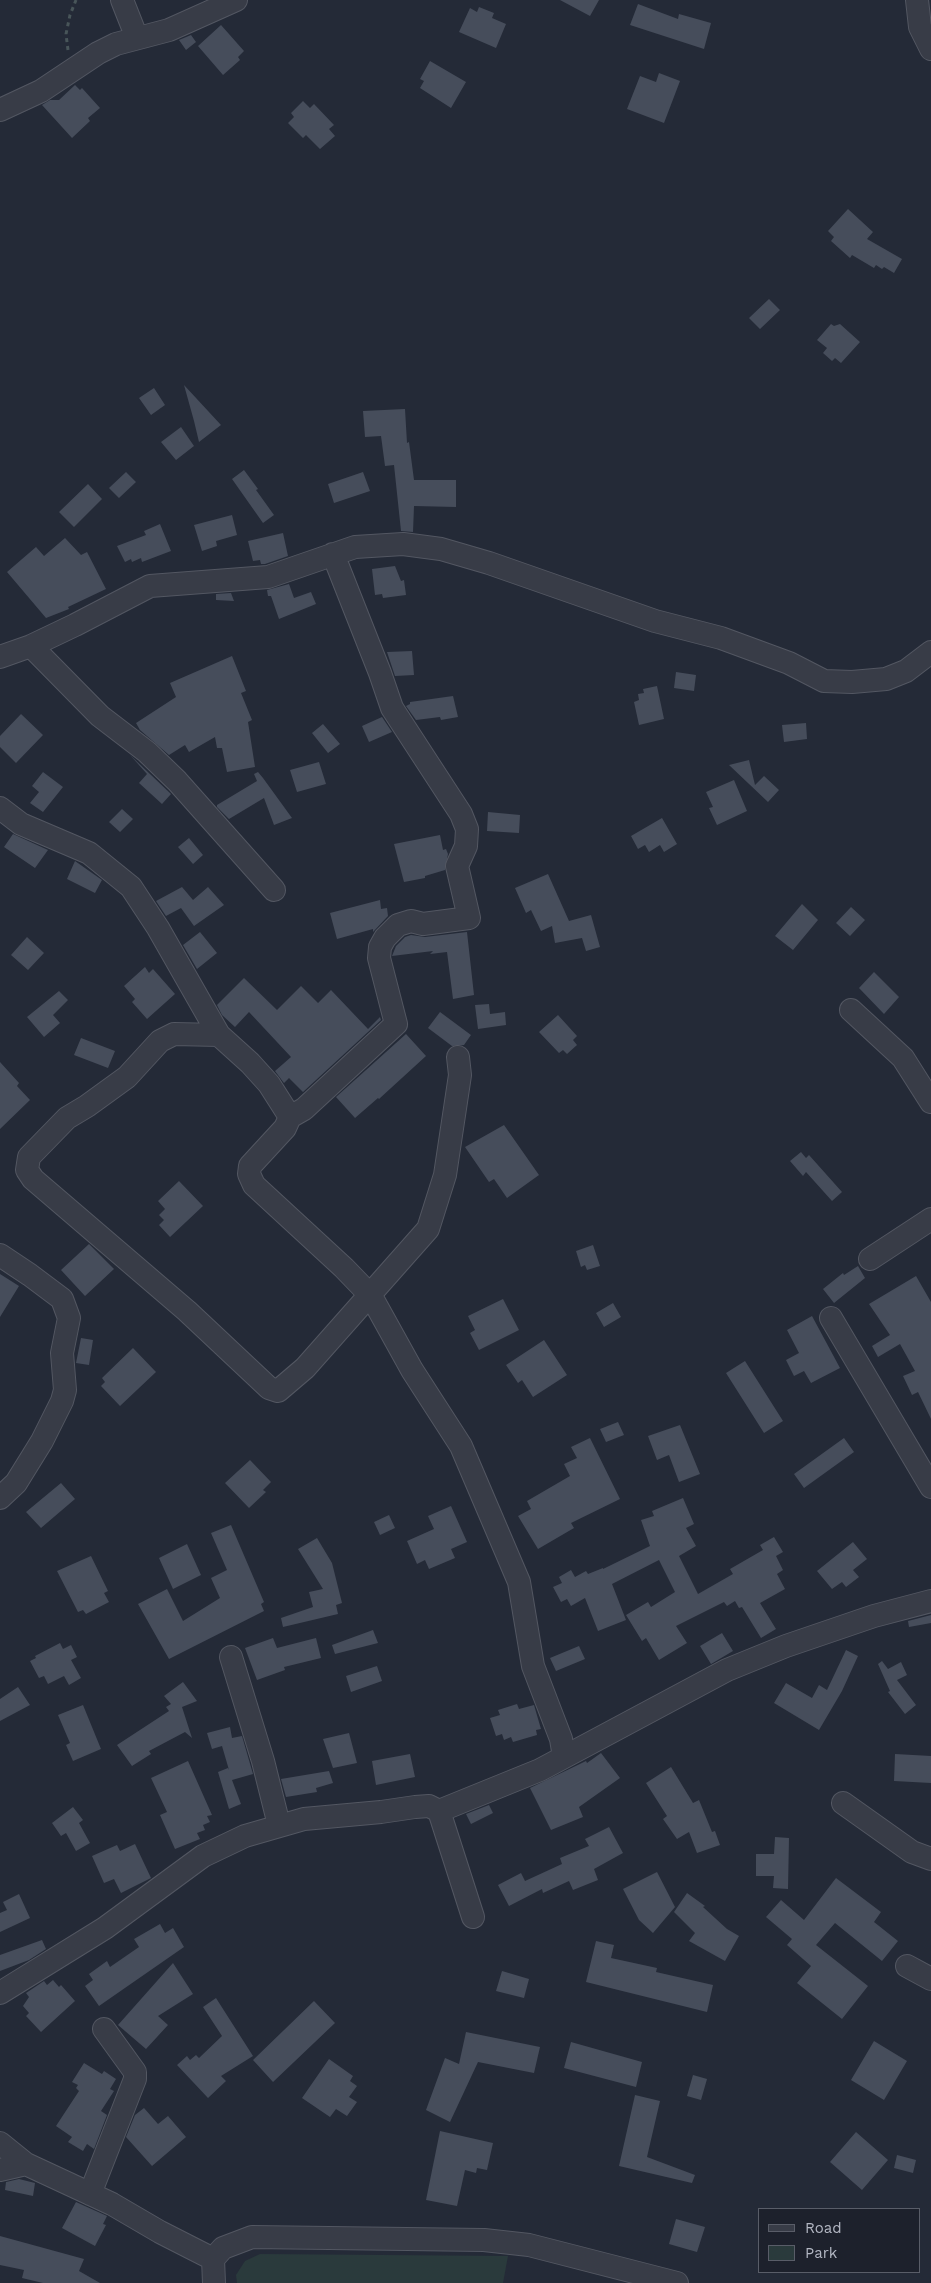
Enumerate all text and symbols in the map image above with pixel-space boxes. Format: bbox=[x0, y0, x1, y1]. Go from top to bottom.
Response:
legend bbox=[758, 2208, 921, 2273]
text: Road bbox=[805, 2219, 842, 2237]
text: Park bbox=[805, 2244, 837, 2262]

